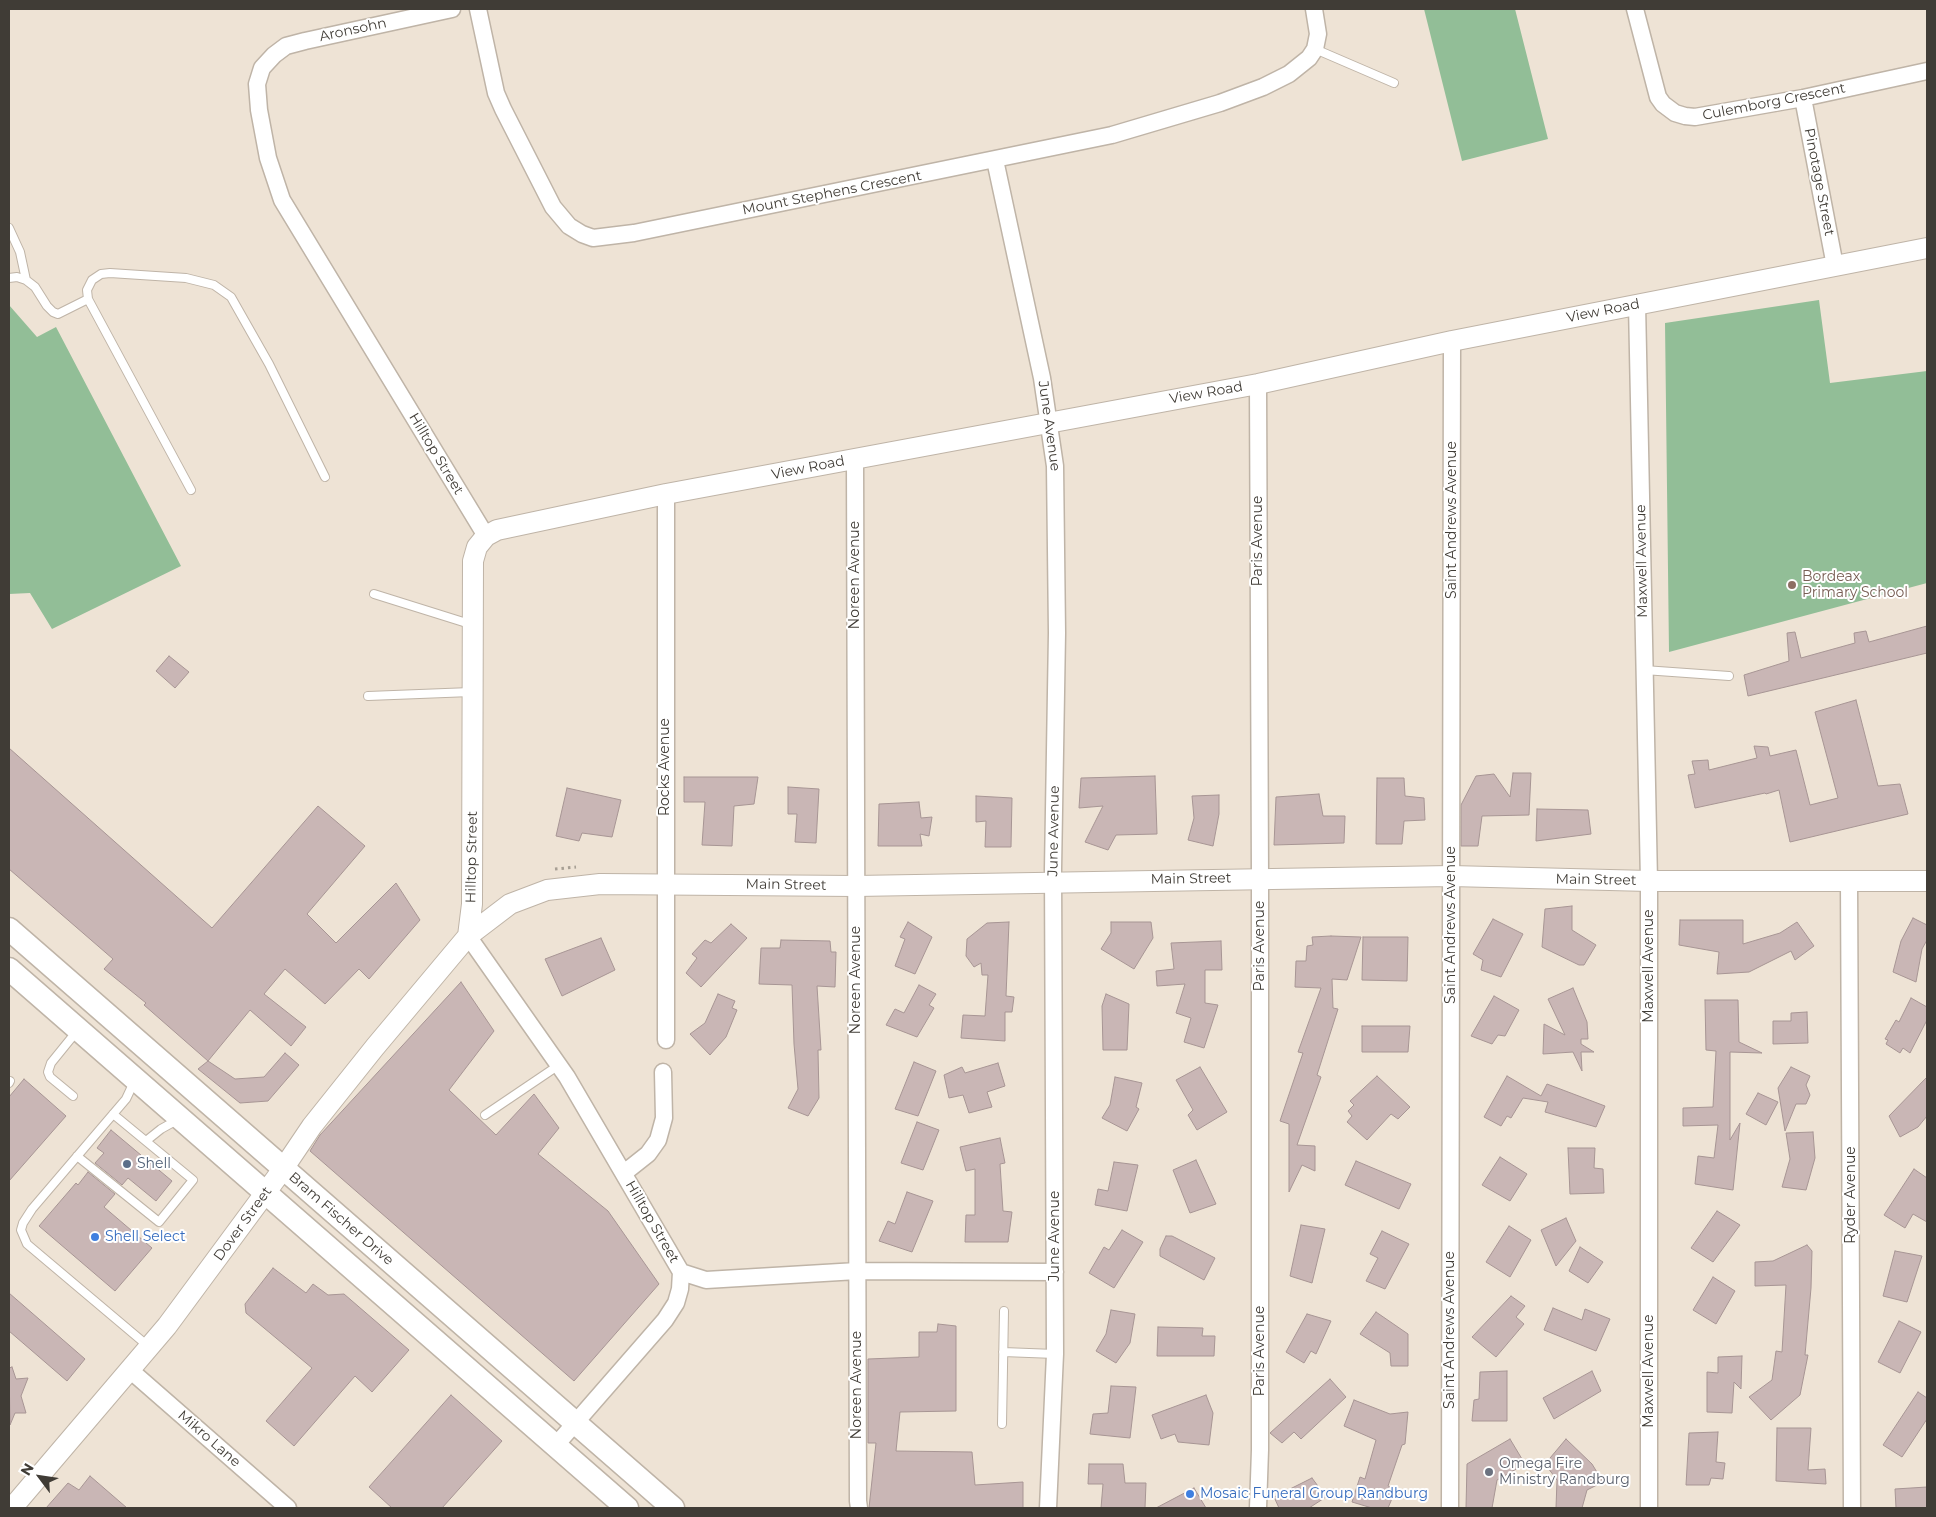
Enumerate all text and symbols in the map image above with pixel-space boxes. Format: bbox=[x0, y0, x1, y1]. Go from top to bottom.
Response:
street label: Aronsohn bbox=[318, 15, 388, 45]
street label: Culemborg Crescent bbox=[1701, 80, 1847, 124]
street label: Pinotage Street bbox=[1800, 127, 1838, 237]
street label: Mount Stephens Crescent bbox=[741, 167, 923, 219]
street label: View Road bbox=[1565, 296, 1641, 326]
street label: View Road bbox=[1168, 378, 1244, 408]
street label: June Avenue bbox=[1034, 380, 1064, 472]
street label: Hilltop Street bbox=[405, 410, 467, 498]
street label: Saint Andrews Avenue bbox=[1444, 441, 1460, 599]
street label: View Road bbox=[770, 453, 846, 483]
street label: Paris Avenue bbox=[1250, 496, 1266, 586]
street label: Maxwell Avenue bbox=[1633, 504, 1651, 618]
street label: Noreen Avenue bbox=[847, 521, 863, 629]
place label: Bordeax Primary School bbox=[1802, 569, 1908, 602]
marker: Bordeax Primary School bbox=[1786, 579, 1798, 591]
street label: Rocks Avenue bbox=[657, 718, 673, 816]
street label: June Avenue bbox=[1045, 785, 1063, 877]
street label: Hilltop Street bbox=[463, 811, 481, 903]
street label: Saint Andrews Avenue bbox=[1443, 846, 1459, 1004]
street label: Main Street bbox=[1150, 870, 1232, 888]
street label: Main Street bbox=[1555, 871, 1637, 889]
street label: Main Street bbox=[745, 876, 827, 894]
street label: Paris Avenue bbox=[1252, 901, 1268, 991]
street label: Maxwell Avenue bbox=[1641, 909, 1657, 1023]
street label: Noreen Avenue bbox=[848, 926, 864, 1034]
street label: Ryder Avenue bbox=[1843, 1146, 1859, 1244]
place label: Shell bbox=[137, 1156, 171, 1172]
marker: Shell bbox=[121, 1158, 133, 1170]
street label: Bram Fischer Drive bbox=[285, 1169, 397, 1269]
street label: Hilltop Street bbox=[622, 1178, 682, 1266]
street label: Dover Street bbox=[210, 1184, 276, 1264]
street label: June Avenue bbox=[1047, 1191, 1063, 1281]
place label: Shell Select bbox=[105, 1229, 186, 1245]
marker: Shell Select bbox=[89, 1231, 101, 1243]
street label: Saint Andrews Avenue bbox=[1442, 1251, 1458, 1409]
street label: Paris Avenue bbox=[1252, 1306, 1268, 1396]
street label: Maxwell Avenue bbox=[1641, 1314, 1657, 1428]
street label: Noreen Avenue bbox=[849, 1331, 865, 1439]
street label: Mikro Lane bbox=[174, 1407, 244, 1471]
north arrow bbox=[15, 1452, 65, 1502]
place label: Omega Fire Ministry Randburg bbox=[1499, 1456, 1630, 1488]
text: N bbox=[17, 1460, 38, 1479]
marker: Omega Fire Ministry Randburg bbox=[1483, 1466, 1495, 1478]
place label: Mosaic Funeral Group Randburg bbox=[1200, 1486, 1428, 1502]
marker: Mosaic Funeral Group Randburg bbox=[1184, 1488, 1196, 1500]

